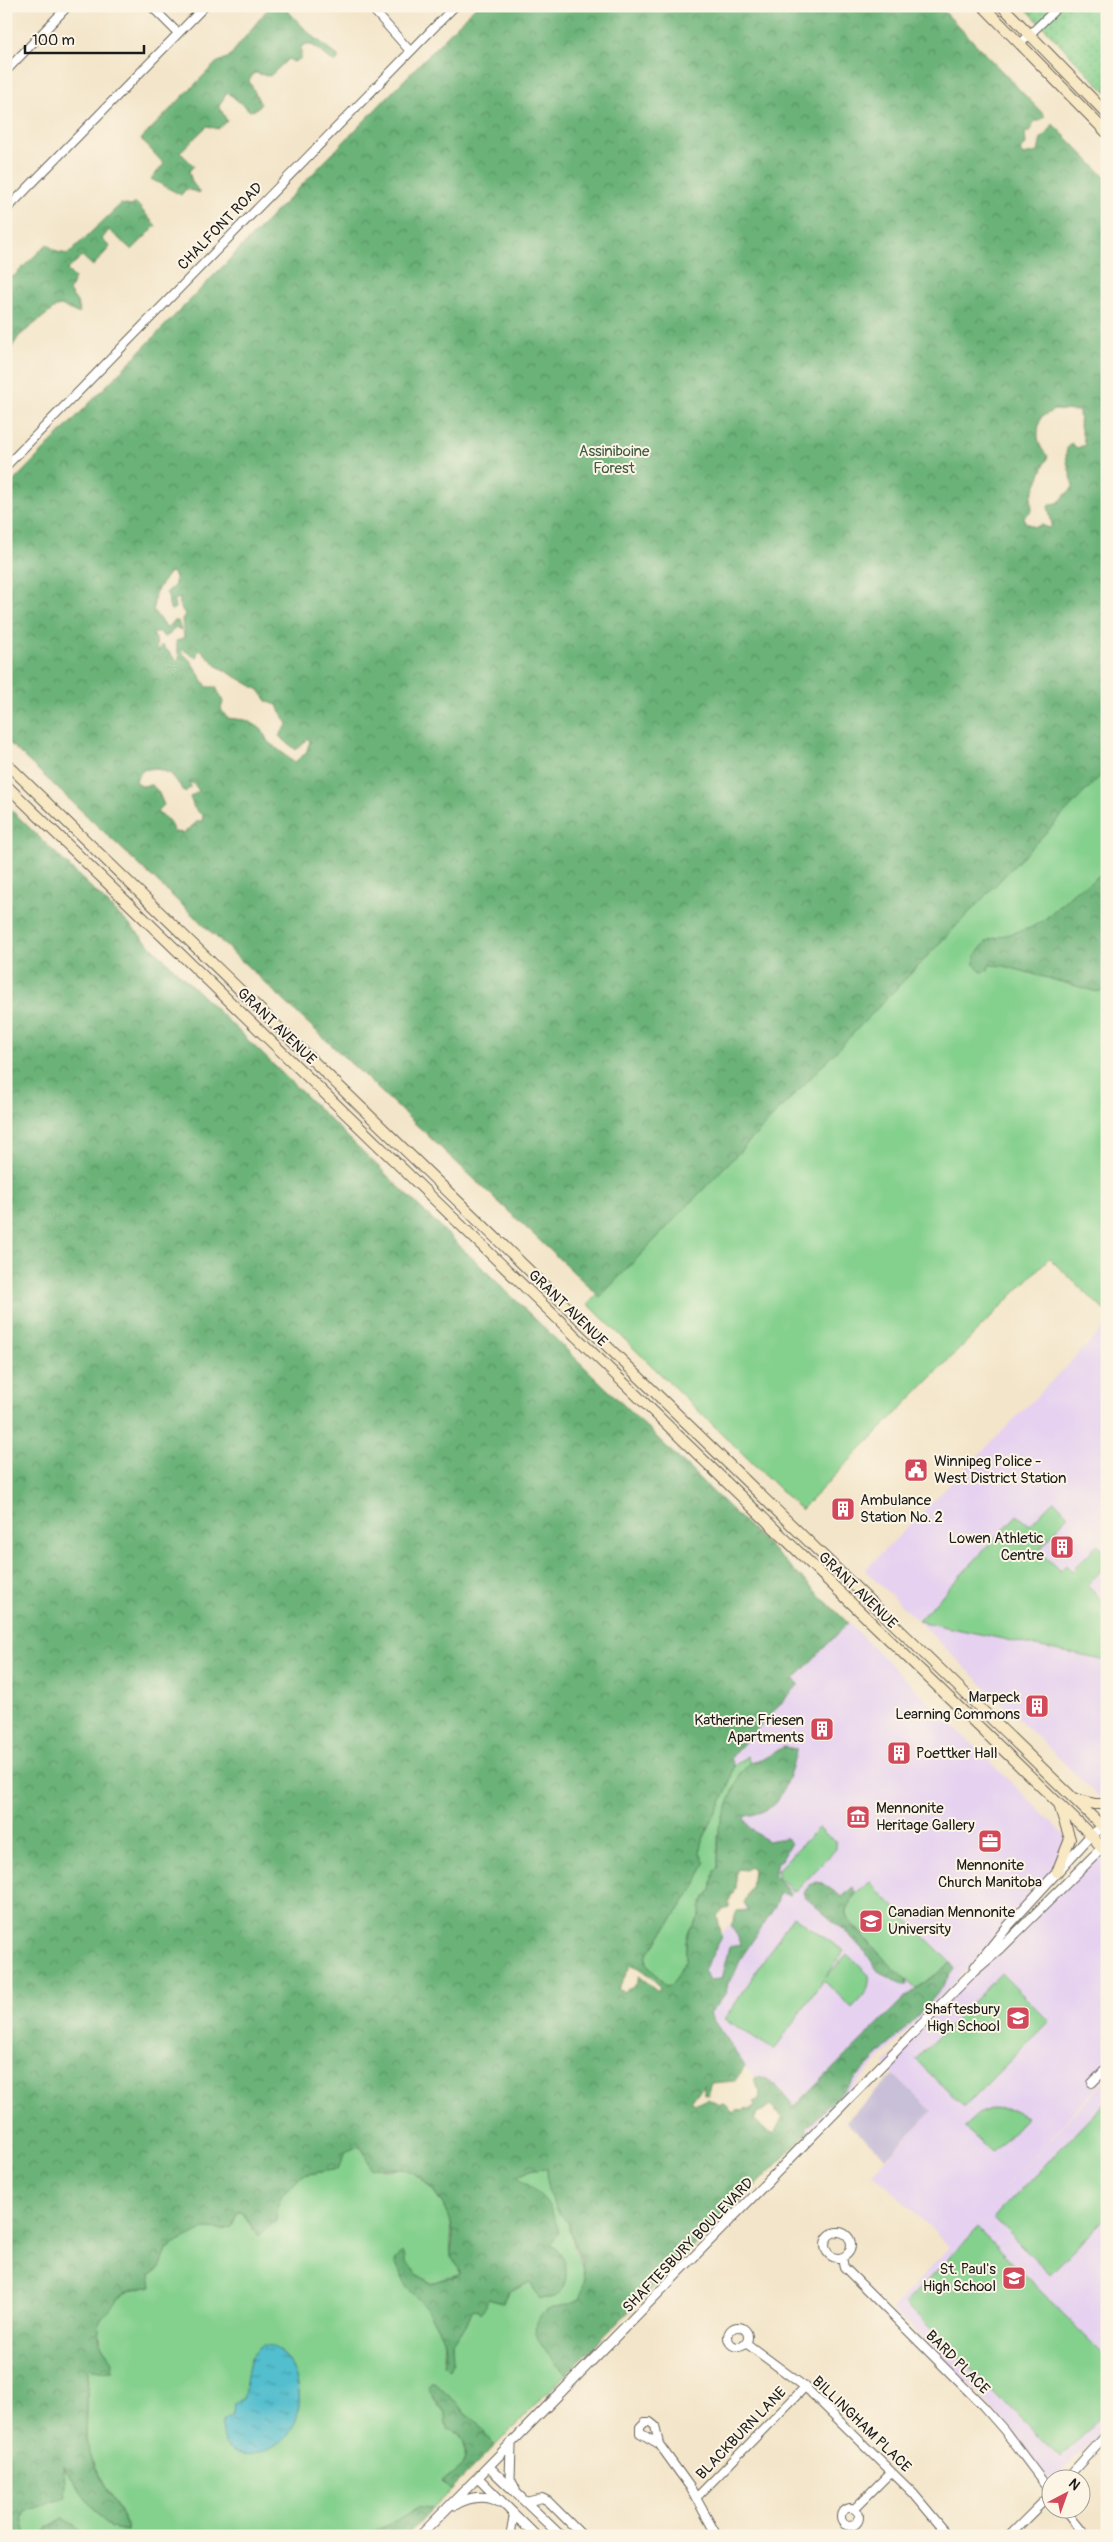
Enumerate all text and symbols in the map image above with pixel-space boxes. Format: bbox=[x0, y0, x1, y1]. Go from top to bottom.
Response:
scale bar bbox=[25, 22, 144, 54]
text: 100 m bbox=[32, 31, 75, 50]
street label: CHALFONT ROAD bbox=[174, 179, 267, 274]
park label: Assiniboine Forest bbox=[579, 442, 650, 478]
street label: GRANT AVENUE bbox=[233, 984, 320, 1069]
street label: GRANT AVENUE bbox=[524, 1266, 611, 1351]
place label: Winnipeg Police - West District Station bbox=[934, 1452, 1066, 1488]
public building icon: Winnipeg Police - West District Station bbox=[903, 1457, 929, 1483]
place label: Ambulance Station No. 2 bbox=[860, 1491, 943, 1527]
building icon: Ambulance Station No. 2 bbox=[830, 1496, 856, 1522]
place label: Lowen Athletic Centre bbox=[949, 1529, 1045, 1565]
building icon: Lowen Athletic Centre bbox=[1049, 1534, 1075, 1560]
street label: GRANT AVENUE bbox=[814, 1548, 901, 1633]
place label: Marpeck Learning Commons bbox=[895, 1688, 1021, 1724]
building icon: Marpeck Learning Commons bbox=[1024, 1693, 1050, 1719]
place label: Katherine Friesen Apartments bbox=[694, 1711, 804, 1747]
building icon: Katherine Friesen Apartments bbox=[809, 1716, 835, 1742]
building icon: Poettker Hall bbox=[886, 1740, 912, 1766]
place label: Poettker Hall bbox=[916, 1744, 998, 1763]
place label: Mennonite Heritage Gallery bbox=[876, 1799, 975, 1835]
museum icon: Mennonite Heritage Gallery bbox=[845, 1804, 871, 1830]
office icon: Mennonite Church Manitoba bbox=[977, 1828, 1003, 1854]
place label: Mennonite Church Manitoba bbox=[938, 1856, 1042, 1892]
place label: Canadian Mennonite University bbox=[888, 1903, 1016, 1939]
school or university icon: Canadian Mennonite University bbox=[858, 1908, 884, 1934]
place label: Shaftesbury High School bbox=[924, 2000, 1001, 2036]
school or university icon: Shaftesbury High School bbox=[1005, 2005, 1031, 2031]
street label: SHAFTESBURY BOULEVARD bbox=[619, 2174, 758, 2317]
place label: St. Paul's High School bbox=[923, 2260, 996, 2296]
school or university icon: St. Paul's High School bbox=[1001, 2265, 1027, 2291]
street label: BARD PLACE bbox=[922, 2326, 994, 2399]
street label: BILLINGHAM PLACE bbox=[808, 2372, 915, 2477]
street label: BLACKBURN LANE bbox=[692, 2383, 791, 2484]
north arrow bbox=[1040, 2470, 1090, 2520]
text: N bbox=[1065, 2475, 1083, 2494]

